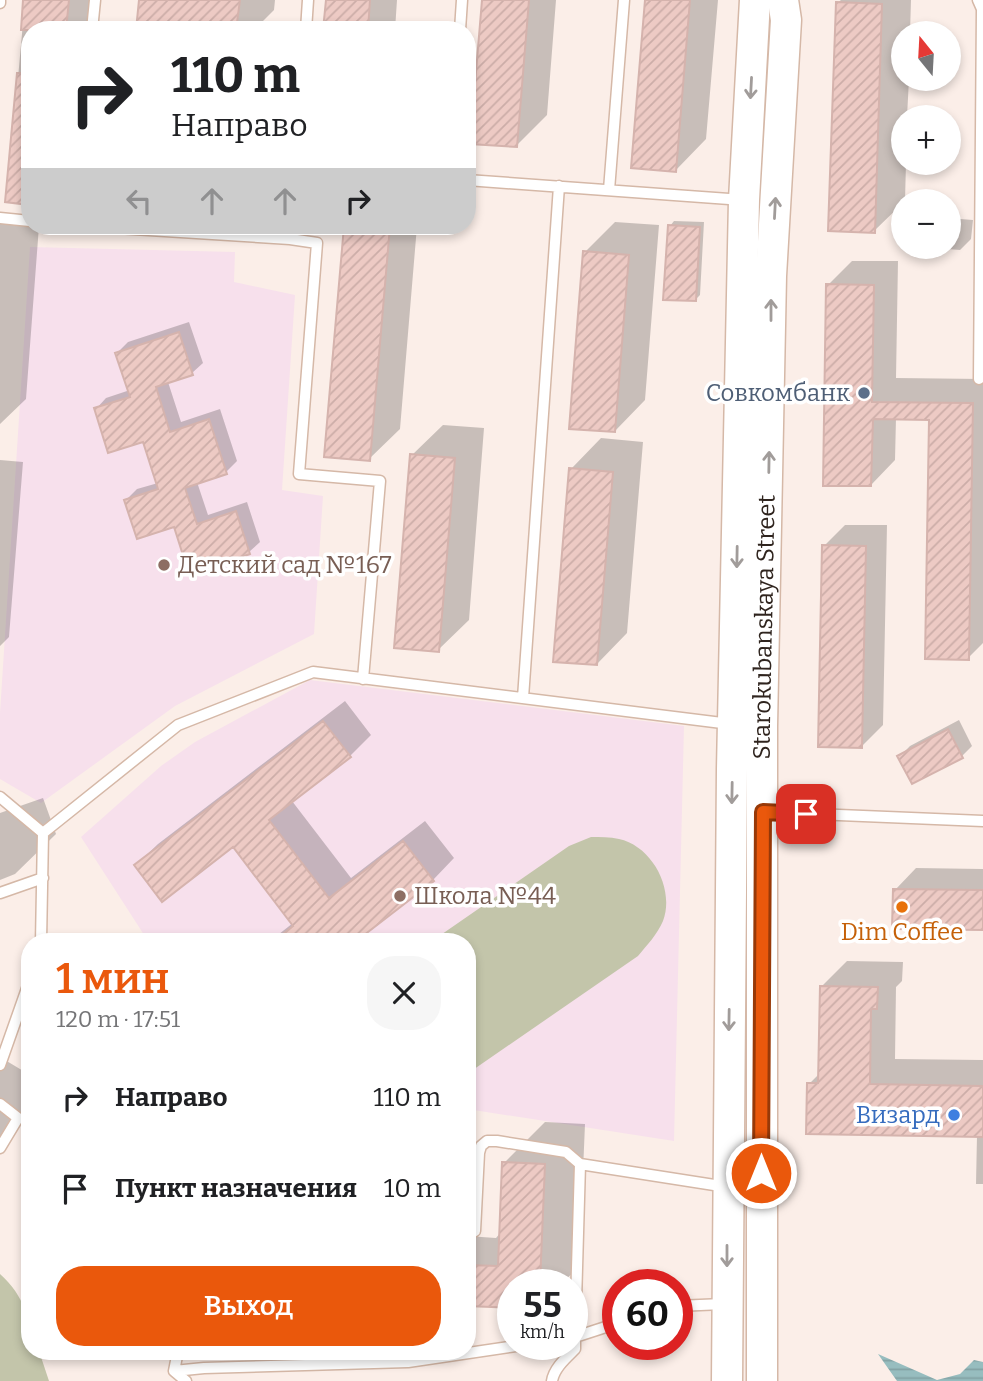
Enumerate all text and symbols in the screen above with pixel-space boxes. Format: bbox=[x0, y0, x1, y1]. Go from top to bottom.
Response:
north arrow bbox=[891, 21, 961, 91]
map controls bbox=[891, 21, 961, 259]
text: 110 m bbox=[171, 46, 300, 105]
icon: right bbox=[56, 49, 147, 140]
one-way arrow bbox=[744, 77, 757, 100]
button: + bbox=[891, 105, 961, 175]
text: Направо bbox=[171, 106, 308, 144]
icon: left bbox=[120, 182, 158, 220]
icon: ahead bbox=[193, 182, 231, 220]
icon: ahead bbox=[266, 182, 304, 220]
icon: right bbox=[339, 182, 377, 220]
button: − bbox=[891, 189, 961, 259]
one-way arrow bbox=[769, 196, 782, 219]
one-way arrow bbox=[764, 299, 778, 322]
place label: Совкомбанк bbox=[706, 379, 850, 407]
marker: Совкомбанк bbox=[856, 385, 872, 401]
one-way arrow bbox=[762, 450, 775, 473]
street label: Starokubanskaya Street bbox=[748, 494, 781, 759]
one-way arrow bbox=[730, 545, 744, 568]
place label: Детский сад №167 bbox=[178, 551, 391, 579]
marker: Детский сад №167 bbox=[156, 557, 172, 573]
one-way arrow bbox=[725, 781, 739, 804]
pin bbox=[776, 784, 836, 844]
icon: arrive bbox=[787, 795, 825, 833]
place label: Школа №44 bbox=[414, 882, 556, 910]
marker: Школа №44 bbox=[392, 888, 408, 904]
marker: Dim Coffee bbox=[894, 899, 910, 915]
place label: Dim Coffee bbox=[841, 918, 963, 946]
text: 1 мин bbox=[56, 954, 169, 1004]
button: close bbox=[367, 956, 441, 1030]
text: 120 m · 17:51 bbox=[56, 1005, 180, 1033]
one-way arrow bbox=[723, 1009, 736, 1032]
icon: right bbox=[56, 1079, 94, 1117]
text: Направо bbox=[115, 1082, 228, 1113]
text: 110 m bbox=[373, 1082, 441, 1113]
place label: Визард bbox=[856, 1101, 940, 1129]
marker: Визард bbox=[946, 1107, 962, 1123]
position arrow bbox=[724, 1136, 798, 1210]
icon: arrive bbox=[56, 1170, 94, 1208]
text: Пункт назначения bbox=[115, 1173, 357, 1204]
text: 10 m bbox=[384, 1173, 441, 1204]
one-way arrow bbox=[720, 1244, 734, 1267]
button: Выход bbox=[56, 1266, 441, 1346]
speed limit sign: 60 bbox=[602, 1269, 693, 1360]
text: 55 bbox=[523, 1284, 562, 1326]
text: km/h bbox=[520, 1321, 565, 1343]

